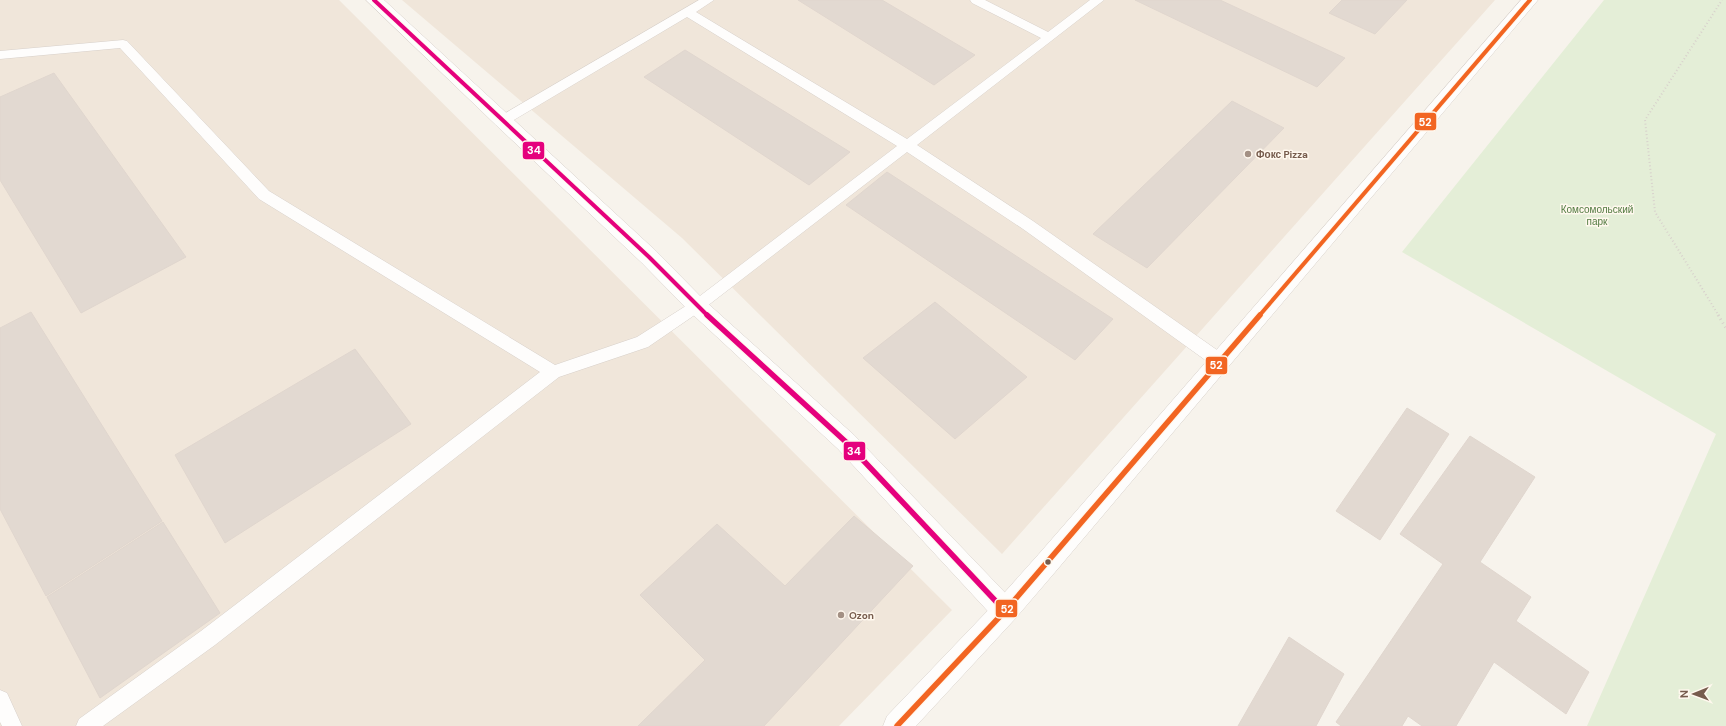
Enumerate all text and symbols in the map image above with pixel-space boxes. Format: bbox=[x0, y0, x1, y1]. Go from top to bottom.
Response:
line badge: 52 bbox=[1414, 112, 1437, 131]
text: 52 bbox=[1418, 115, 1432, 129]
line badge: 34 bbox=[522, 141, 545, 160]
text: 34 bbox=[527, 143, 541, 157]
place label: Фокс Pizza bbox=[1256, 148, 1308, 161]
marker: Фокс Pizza bbox=[1243, 149, 1253, 159]
park label: Комсомольский парк bbox=[1561, 203, 1633, 228]
line badge: 52 bbox=[1205, 356, 1228, 375]
text: 52 bbox=[1209, 358, 1223, 372]
line badge: 34 bbox=[843, 441, 866, 461]
text: 34 bbox=[847, 444, 861, 458]
unlabelled marker bbox=[1043, 557, 1053, 567]
line badge: 52 bbox=[995, 599, 1018, 618]
text: 52 bbox=[1000, 602, 1014, 616]
place label: Ozon bbox=[849, 609, 874, 622]
marker: Ozon bbox=[836, 610, 846, 620]
north arrow bbox=[1674, 674, 1714, 714]
text: N bbox=[1677, 690, 1691, 698]

